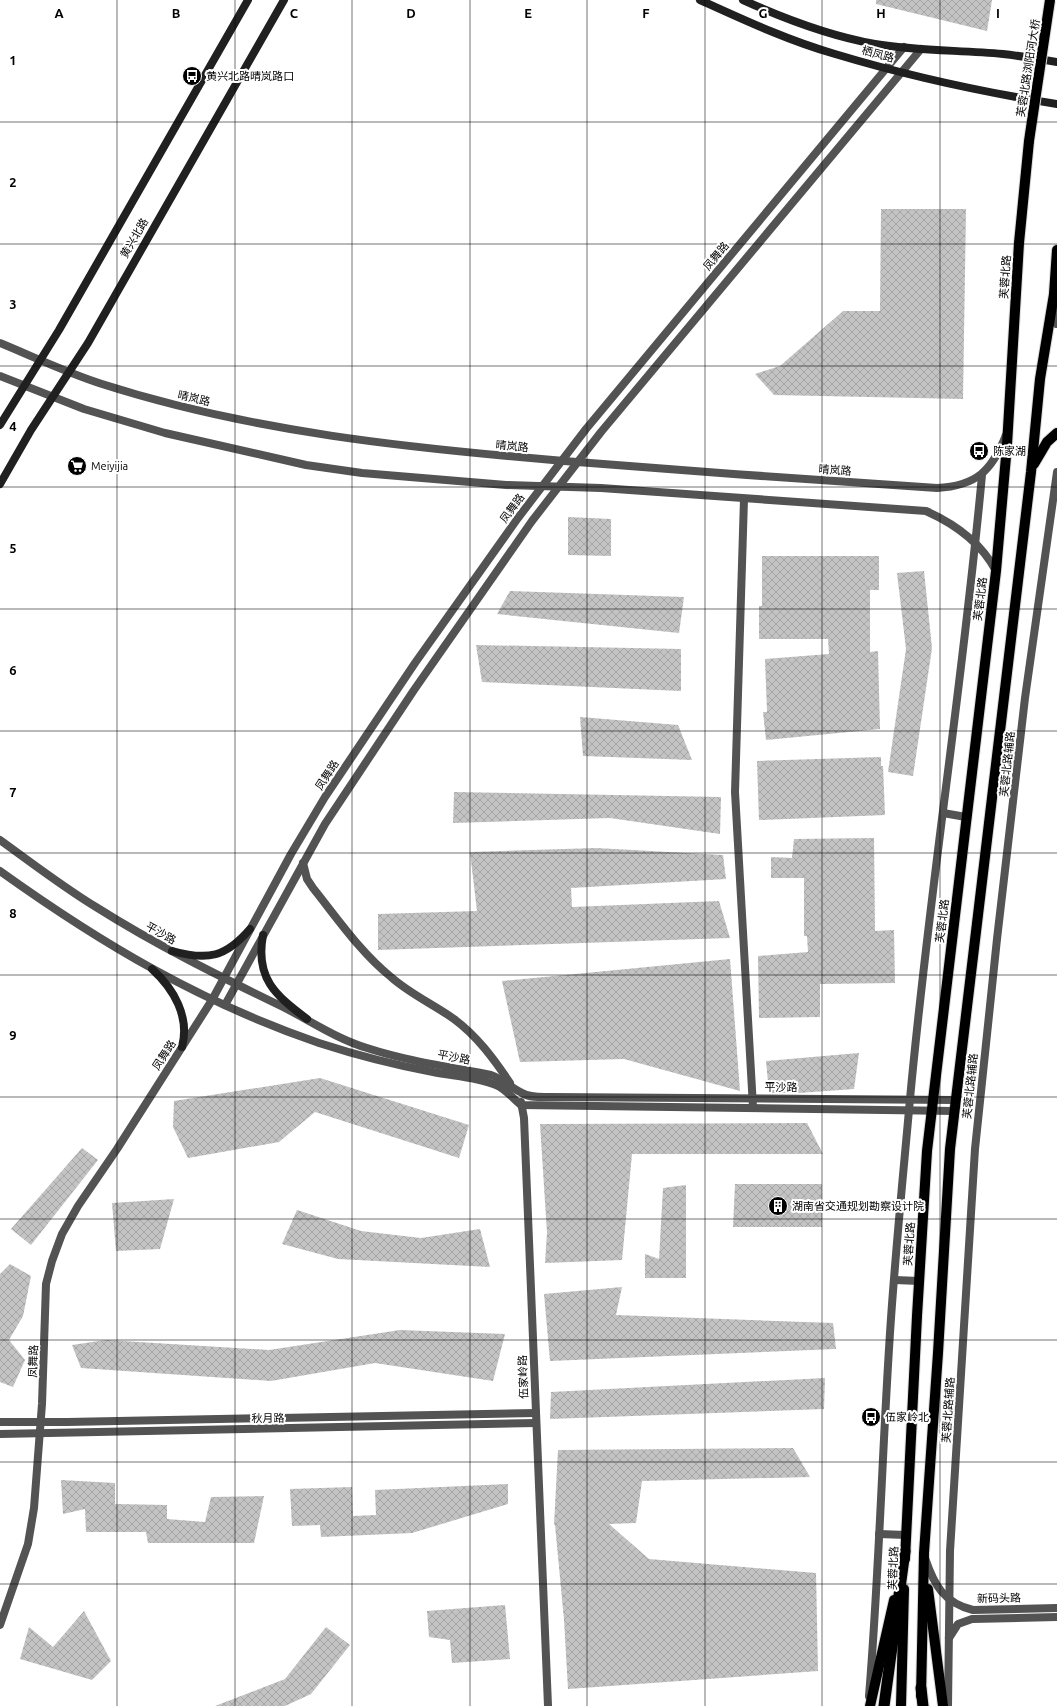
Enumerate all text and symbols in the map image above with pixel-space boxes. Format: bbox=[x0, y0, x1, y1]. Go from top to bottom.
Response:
text: A bbox=[54, 6, 64, 20]
text: B bbox=[172, 6, 181, 20]
text: C bbox=[290, 6, 299, 20]
text: D bbox=[406, 6, 416, 20]
text: E bbox=[524, 6, 532, 20]
text: F bbox=[642, 6, 650, 20]
text: G bbox=[759, 6, 768, 20]
text: H bbox=[876, 6, 886, 20]
text: I bbox=[996, 6, 1000, 20]
street label: 芙蓉北路浏阳河大桥 bbox=[1014, 18, 1042, 118]
street label: 栖凤路 bbox=[861, 44, 895, 64]
text: 1 bbox=[9, 53, 17, 67]
bus stop icon: 黄兴北路晴岚路口 bbox=[181, 65, 203, 87]
place label: 黄兴北路晴岚路口 bbox=[206, 70, 294, 82]
text: 2 bbox=[9, 175, 17, 189]
street label: 黄兴北路 bbox=[118, 216, 150, 260]
street label: 凤舞路 bbox=[701, 240, 731, 272]
street label: 芙蓉北路 bbox=[997, 255, 1013, 299]
text: 3 bbox=[9, 297, 17, 311]
street label: 晴岚路 bbox=[177, 388, 211, 408]
text: 4 bbox=[9, 419, 17, 433]
street label: 晴岚路 bbox=[495, 439, 529, 453]
bus stop icon: 陈家湖 bbox=[968, 440, 990, 462]
place label: 陈家湖 bbox=[993, 445, 1026, 457]
supermarket icon: Meiyijia bbox=[66, 455, 88, 477]
place label: Meiyijia bbox=[91, 460, 128, 472]
street label: 晴岚路 bbox=[818, 463, 852, 477]
street label: 凤舞路 bbox=[497, 491, 527, 525]
text: 5 bbox=[9, 541, 17, 555]
street label: 芙蓉北路 bbox=[971, 576, 989, 622]
text: 6 bbox=[9, 663, 17, 677]
street label: 芙蓉北路辅路 bbox=[998, 731, 1016, 797]
street label: 凤舞路 bbox=[313, 758, 341, 792]
text: 7 bbox=[9, 785, 17, 799]
street label: 芙蓉北路 bbox=[933, 898, 951, 944]
text: 8 bbox=[9, 906, 17, 920]
street label: 平沙路 bbox=[144, 920, 178, 946]
text: 9 bbox=[9, 1028, 17, 1042]
street label: 凤舞路 bbox=[150, 1038, 178, 1072]
street label: 平沙路 bbox=[437, 1048, 471, 1066]
street label: 芙蓉北路辅路 bbox=[961, 1053, 979, 1119]
street label: 平沙路 bbox=[765, 1081, 798, 1093]
building icon: 湖南省交通规划勘察设计院 bbox=[767, 1195, 789, 1217]
place label: 湖南省交通规划勘察设计院 bbox=[792, 1200, 924, 1212]
street label: 芙蓉北路 bbox=[901, 1222, 917, 1266]
street label: 凤舞路 bbox=[26, 1344, 40, 1378]
street label: 伍家岭路 bbox=[516, 1355, 530, 1399]
street label: 芙蓉北路辅路 bbox=[940, 1377, 956, 1443]
bus stop icon: 伍家岭北 bbox=[860, 1406, 882, 1428]
place label: 伍家岭北 bbox=[885, 1411, 929, 1423]
street label: 秋月路 bbox=[251, 1412, 285, 1424]
street label: 芙蓉北路 bbox=[886, 1546, 900, 1590]
street label: 新码头路 bbox=[977, 1592, 1021, 1604]

